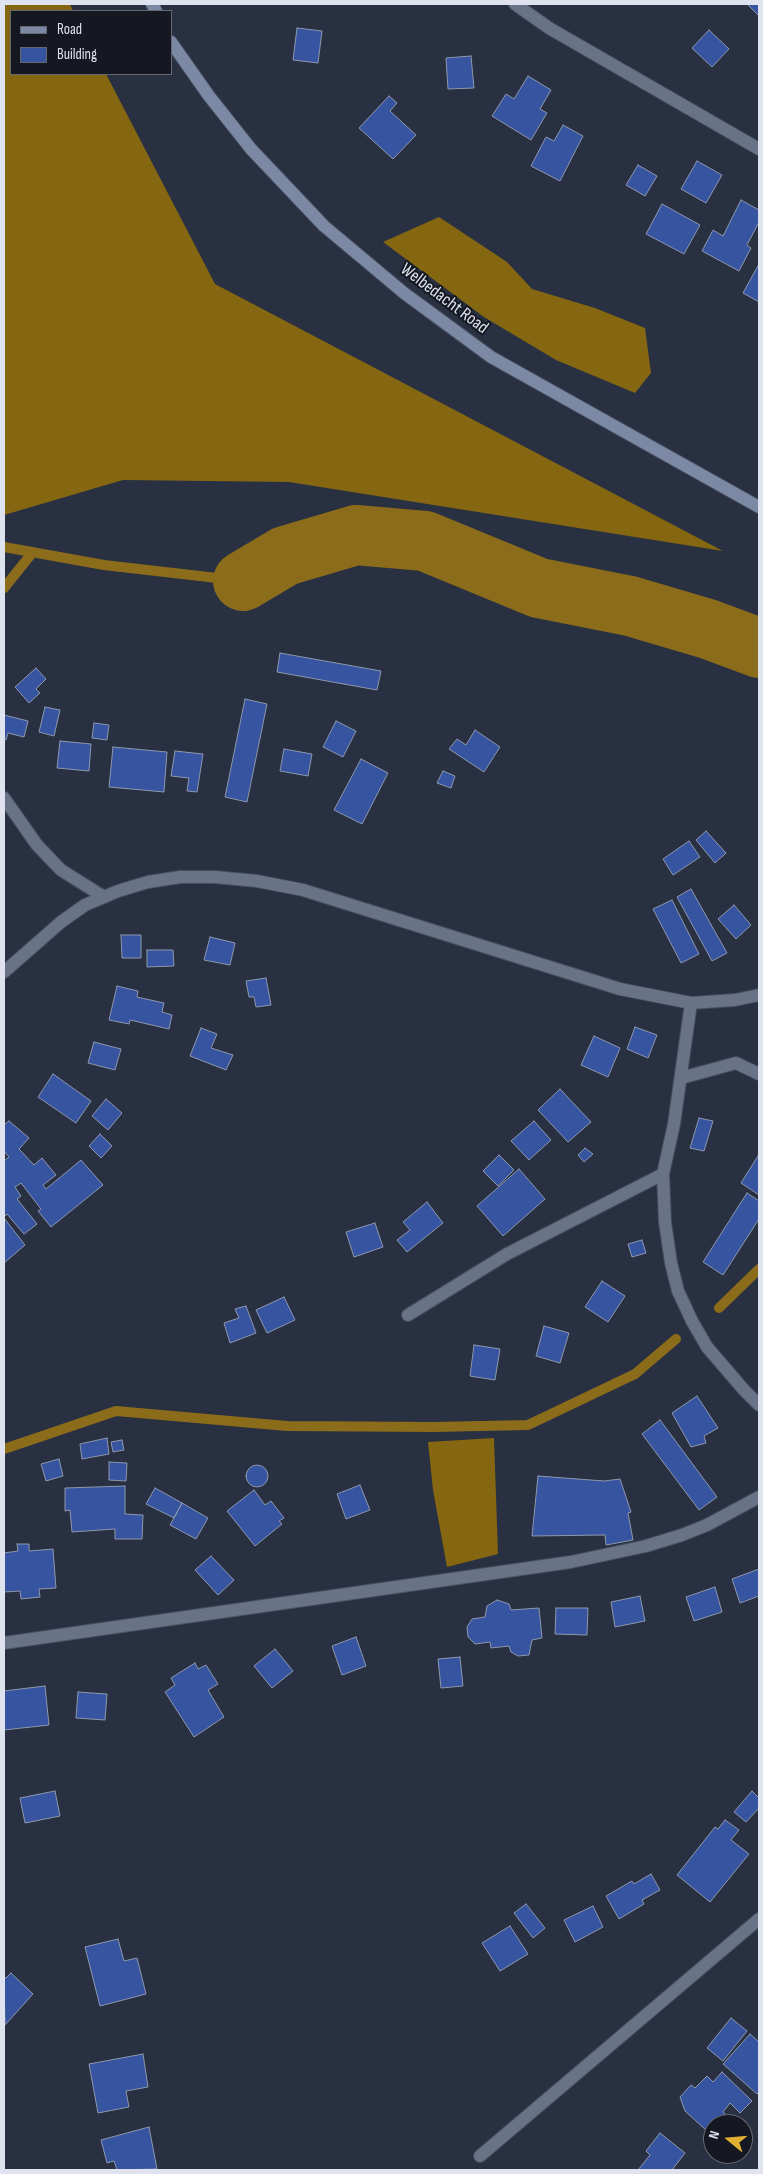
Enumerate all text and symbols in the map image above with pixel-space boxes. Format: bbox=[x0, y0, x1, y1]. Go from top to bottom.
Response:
legend bbox=[10, 10, 172, 75]
text: Road bbox=[57, 20, 82, 39]
text: Building bbox=[57, 45, 97, 64]
street label: Welbedacht Road bbox=[396, 259, 492, 339]
north arrow bbox=[703, 2114, 753, 2164]
text: N bbox=[705, 2129, 723, 2141]

